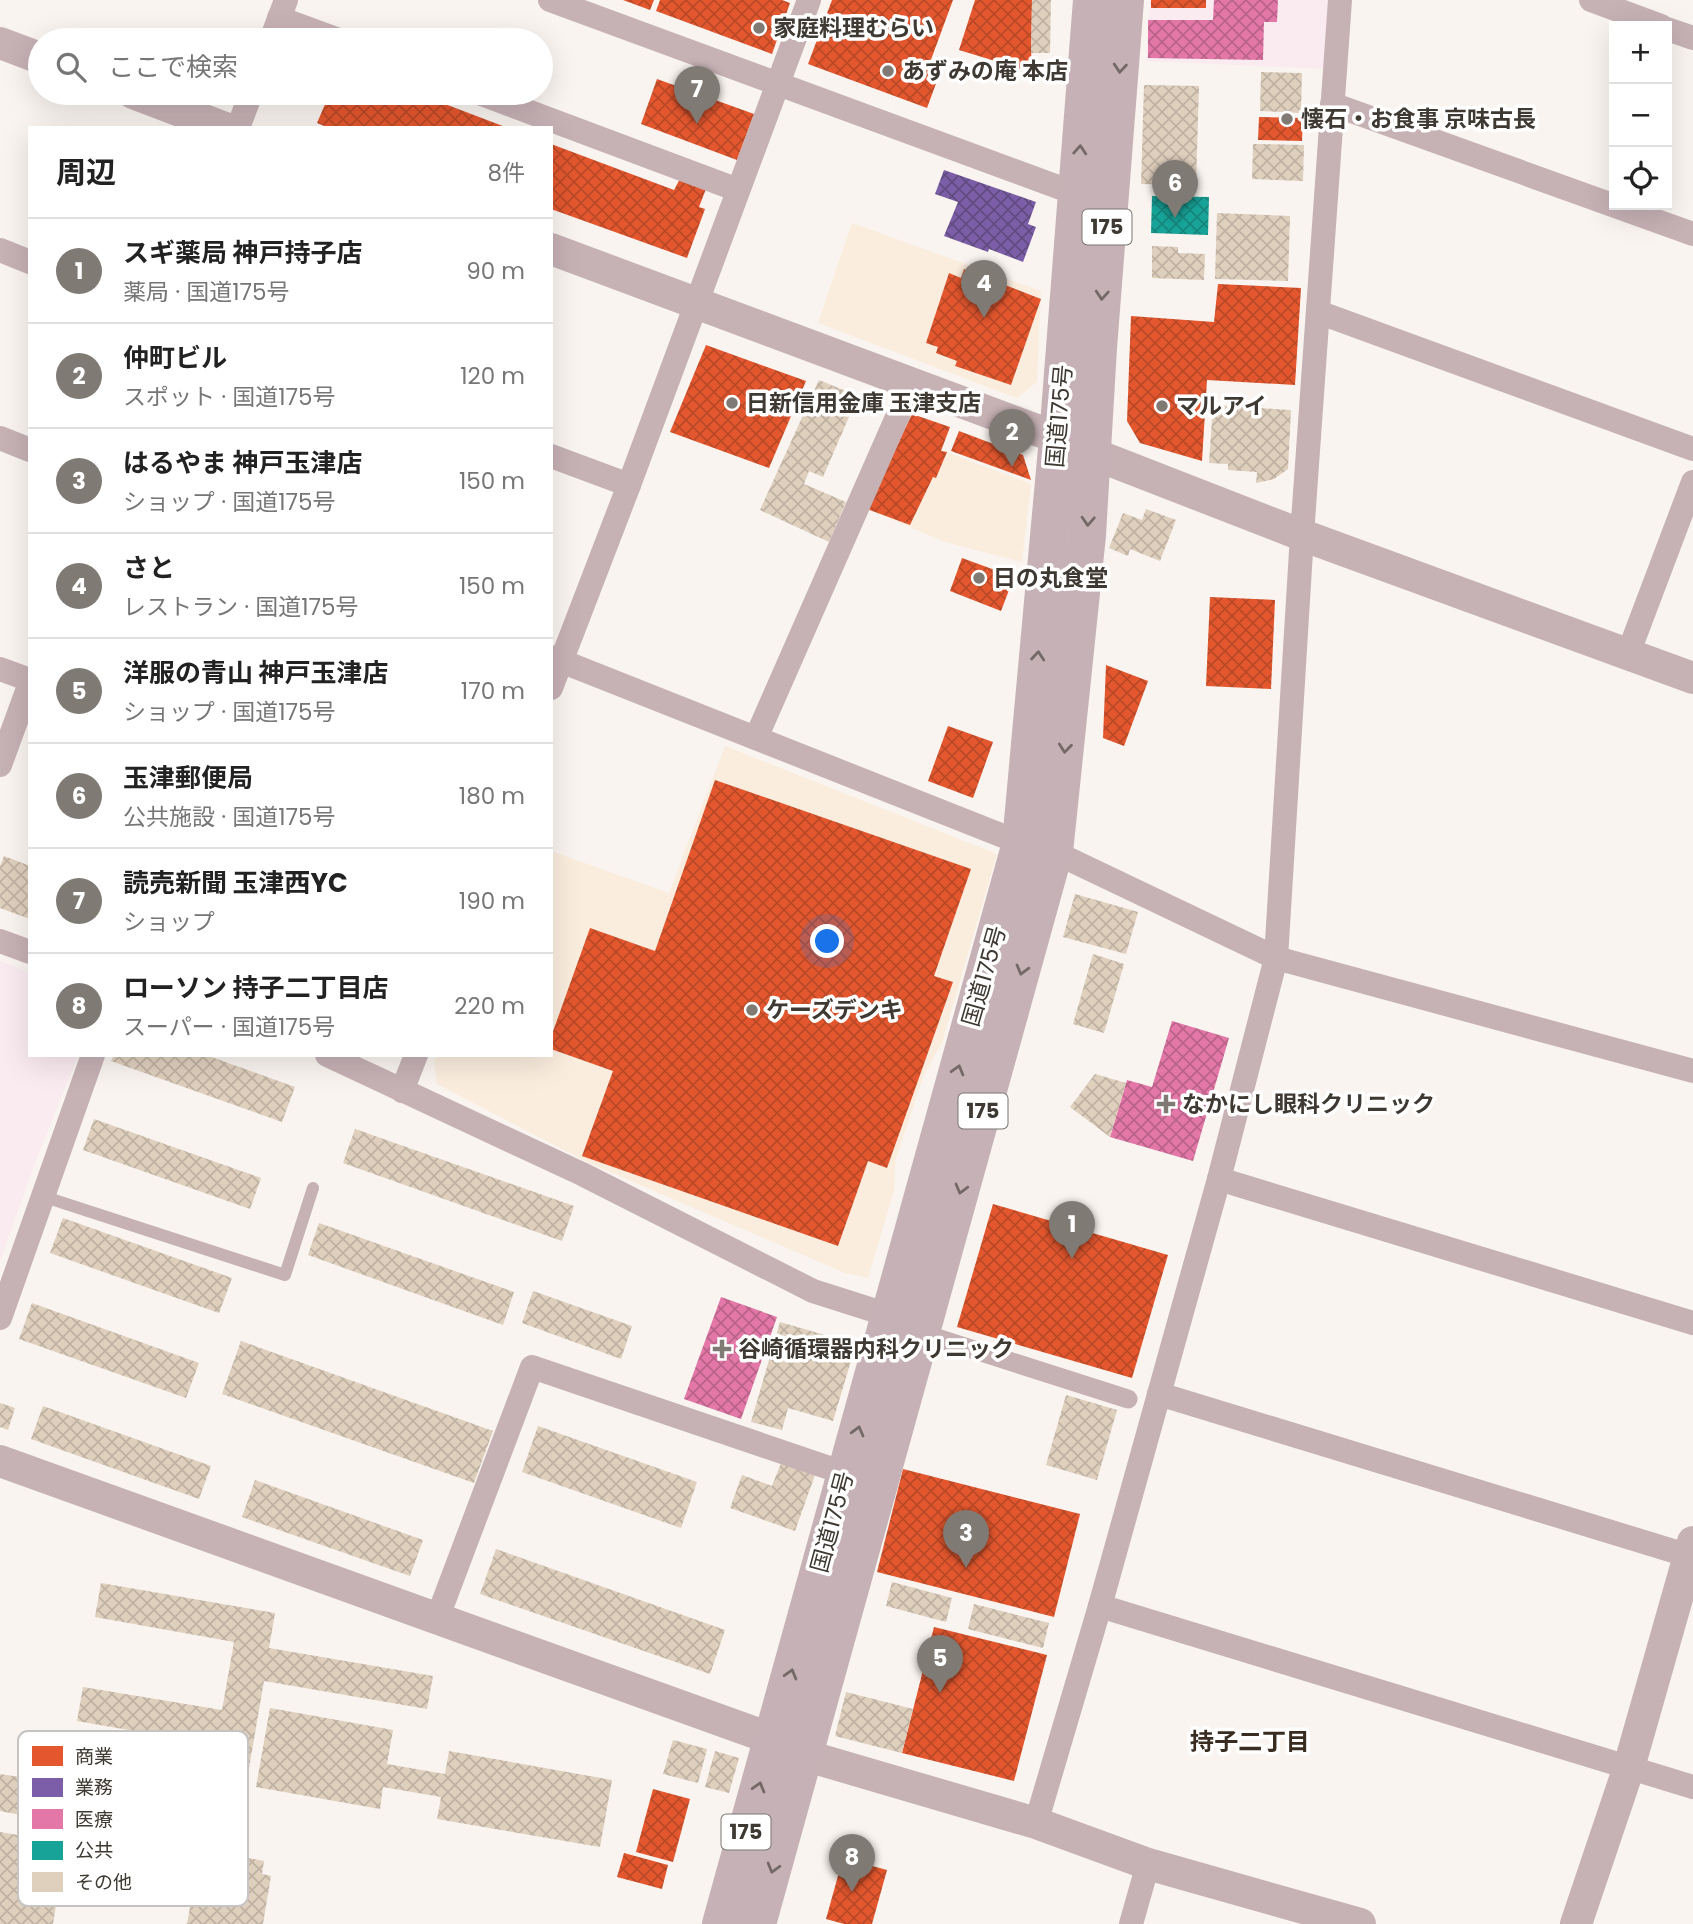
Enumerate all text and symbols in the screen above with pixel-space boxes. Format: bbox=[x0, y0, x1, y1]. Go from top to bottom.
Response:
place label: 家庭料理むらい bbox=[773, 12, 934, 44]
marker: 家庭料理むらい bbox=[751, 20, 767, 36]
map controls bbox=[1609, 21, 1672, 210]
button: + bbox=[1609, 21, 1672, 84]
search box bbox=[28, 28, 553, 105]
icon: search bbox=[52, 48, 90, 86]
text: ここで検索 bbox=[108, 49, 238, 85]
place label: あずみの庵 本店 bbox=[902, 55, 1068, 87]
marker: あずみの庵 本店 bbox=[880, 63, 896, 79]
one-way arrow bbox=[1113, 63, 1128, 74]
pin: 7 bbox=[674, 66, 720, 124]
button: − bbox=[1609, 84, 1672, 147]
place label: 懐石・お食事 京味古長 bbox=[1301, 103, 1536, 135]
marker: 懐石・お食事 京味古長 bbox=[1279, 111, 1295, 127]
one-way arrow bbox=[1072, 144, 1087, 155]
button: locate bbox=[1609, 147, 1672, 210]
text: 周辺 bbox=[56, 151, 116, 194]
text: 8件 bbox=[487, 157, 525, 189]
pin: 6 bbox=[1152, 160, 1198, 218]
road number: 175 bbox=[1082, 210, 1132, 244]
text: スギ薬局 神戸持子店 bbox=[123, 235, 363, 271]
text: 1 bbox=[75, 255, 83, 287]
text: 90 m bbox=[466, 255, 525, 287]
pin: 4 bbox=[961, 260, 1007, 318]
text: 薬局 · 国道175号 bbox=[123, 276, 290, 308]
one-way arrow bbox=[1095, 290, 1110, 301]
text: 仲町ビル bbox=[123, 340, 227, 376]
text: 2 bbox=[72, 360, 86, 392]
text: 120 m bbox=[460, 360, 525, 392]
street label: 国道175号 bbox=[1039, 363, 1079, 469]
text: スポット · 国道175号 bbox=[123, 381, 336, 413]
place label: 日新信用金庫 玉津支店 bbox=[746, 387, 981, 419]
place label: マルアイ bbox=[1176, 390, 1267, 422]
marker: 日新信用金庫 玉津支店 bbox=[724, 395, 740, 411]
marker: マルアイ bbox=[1154, 398, 1170, 414]
pin: 2 bbox=[989, 409, 1035, 467]
text: はるやま 神戸玉津店 bbox=[123, 445, 363, 481]
text: 3 bbox=[72, 465, 86, 497]
text: 150 m bbox=[459, 465, 525, 497]
text: ショップ · 国道175号 bbox=[123, 486, 336, 518]
one-way arrow bbox=[1080, 516, 1095, 527]
text: さと bbox=[123, 550, 175, 586]
place label: 日の丸食堂 bbox=[993, 562, 1108, 594]
text: 4 bbox=[71, 570, 87, 602]
text: 150 m bbox=[459, 570, 525, 602]
marker: 日の丸食堂 bbox=[971, 570, 987, 586]
text: レストラン · 国道175号 bbox=[123, 591, 359, 623]
one-way arrow bbox=[1030, 650, 1045, 661]
text: 洋服の青山 神戸玉津店 bbox=[123, 655, 389, 691]
text: 5 bbox=[72, 675, 86, 707]
text: 170 m bbox=[461, 675, 525, 707]
text: ショップ · 国道175号 bbox=[123, 696, 336, 728]
one-way arrow bbox=[1058, 742, 1073, 753]
text: 玉津郵便局 bbox=[123, 760, 253, 796]
text: 6 bbox=[72, 780, 86, 812]
text: 180 m bbox=[459, 780, 525, 812]
text: 公共施設 · 国道175号 bbox=[123, 801, 336, 833]
text: 読売新聞 玉津西YC bbox=[123, 865, 348, 901]
text: 7 bbox=[73, 885, 85, 917]
text: 190 m bbox=[459, 885, 525, 917]
text: ショップ bbox=[123, 906, 215, 938]
street label: 国道175号 bbox=[954, 922, 1014, 1030]
your location bbox=[810, 924, 844, 958]
one-way arrow bbox=[1015, 964, 1030, 976]
text: ローソン 持子二丁目店 bbox=[123, 970, 389, 1006]
text: 8 bbox=[72, 990, 86, 1022]
text: 220 m bbox=[454, 990, 525, 1022]
place label: ケーズデンキ bbox=[766, 994, 903, 1026]
marker: ケーズデンキ bbox=[744, 1002, 760, 1018]
text: スーパー · 国道175号 bbox=[123, 1011, 335, 1043]
one-way arrow bbox=[949, 1064, 964, 1076]
place label: なかにし眼科クリニック bbox=[1182, 1088, 1435, 1120]
road number: 175 bbox=[958, 1094, 1007, 1128]
marker: なかにし眼科クリニック bbox=[1156, 1094, 1176, 1114]
one-way arrow bbox=[955, 1183, 969, 1195]
pin: 1 bbox=[1049, 1201, 1095, 1259]
place label: 谷崎循環器内科クリニック bbox=[738, 1333, 1014, 1365]
marker: 谷崎循環器内科クリニック bbox=[712, 1339, 732, 1359]
one-way arrow bbox=[849, 1425, 864, 1437]
street label: 国道175号 bbox=[803, 1468, 861, 1576]
pin: 3 bbox=[943, 1510, 989, 1568]
pin: 5 bbox=[917, 1635, 963, 1693]
one-way arrow bbox=[782, 1668, 797, 1680]
district label: 持子二丁目 bbox=[1190, 1725, 1310, 1758]
legend bbox=[18, 1731, 248, 1906]
text: 商業 bbox=[75, 1743, 113, 1770]
text: 業務 bbox=[75, 1774, 113, 1801]
one-way arrow bbox=[750, 1782, 765, 1794]
text: 医療 bbox=[75, 1806, 113, 1833]
road number: 175 bbox=[722, 1814, 770, 1850]
pin: 8 bbox=[829, 1834, 875, 1892]
text: 公共 bbox=[75, 1837, 113, 1864]
one-way arrow bbox=[766, 1862, 781, 1874]
text: その他 bbox=[75, 1869, 132, 1896]

